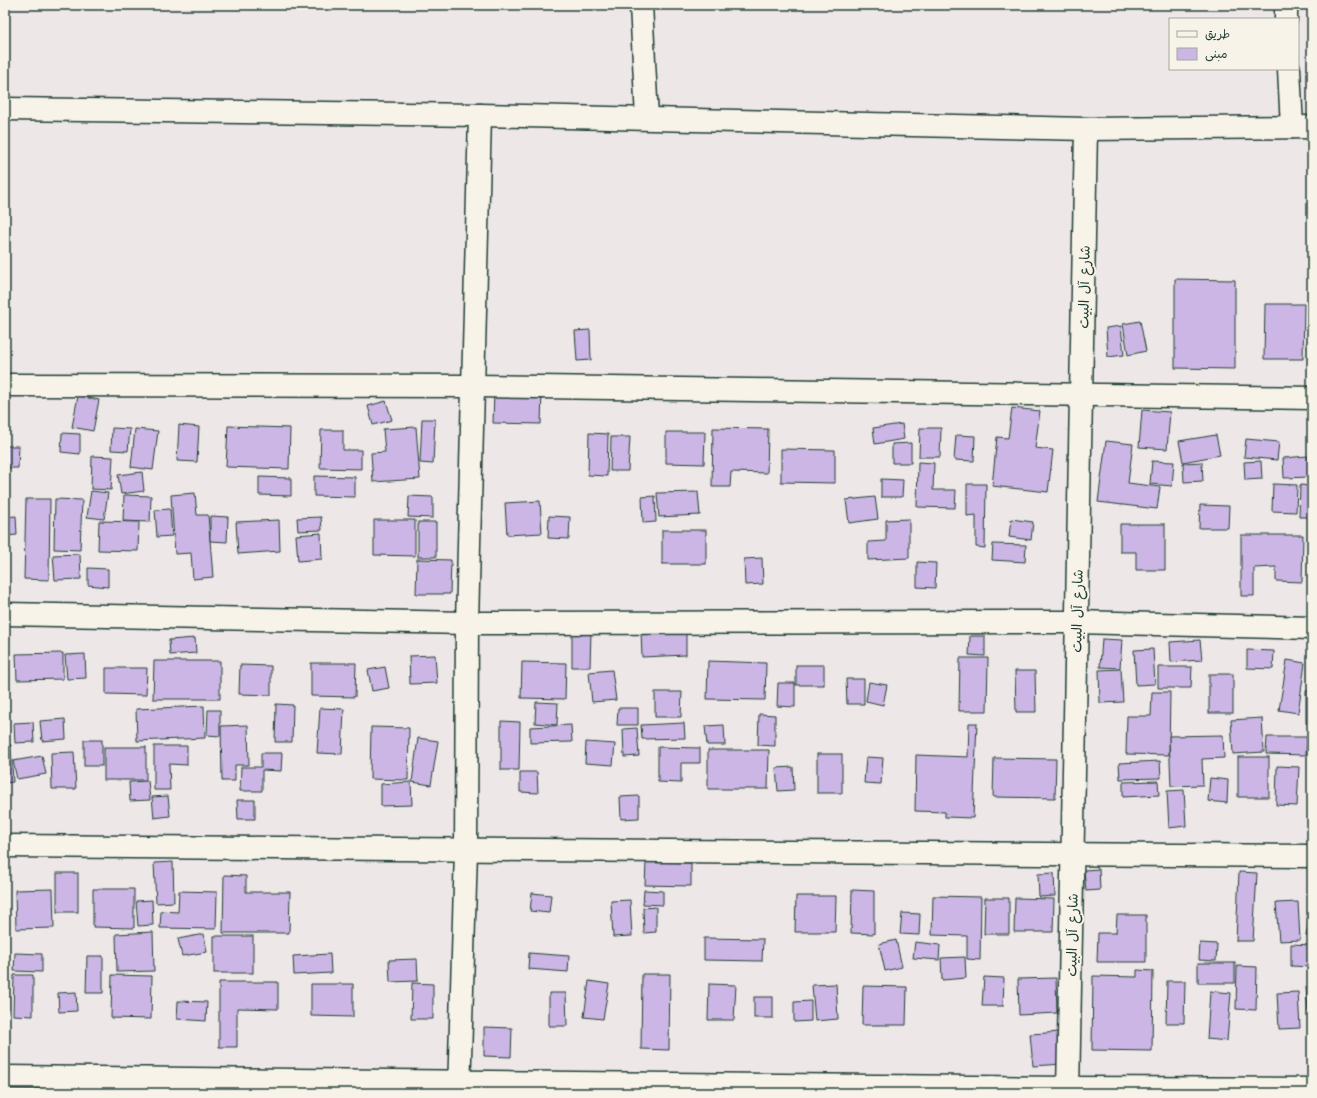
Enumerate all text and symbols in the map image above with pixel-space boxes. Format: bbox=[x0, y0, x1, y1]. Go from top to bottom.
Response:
legend bbox=[1169, 18, 1299, 70]
text: طريق bbox=[1205, 26, 1230, 43]
text: مبنى bbox=[1205, 46, 1228, 63]
street label: شارع آل البيت bbox=[1074, 245, 1096, 329]
street label: شارع آل البيت bbox=[1067, 569, 1089, 653]
street label: شارع آل البيت bbox=[1062, 893, 1084, 977]

